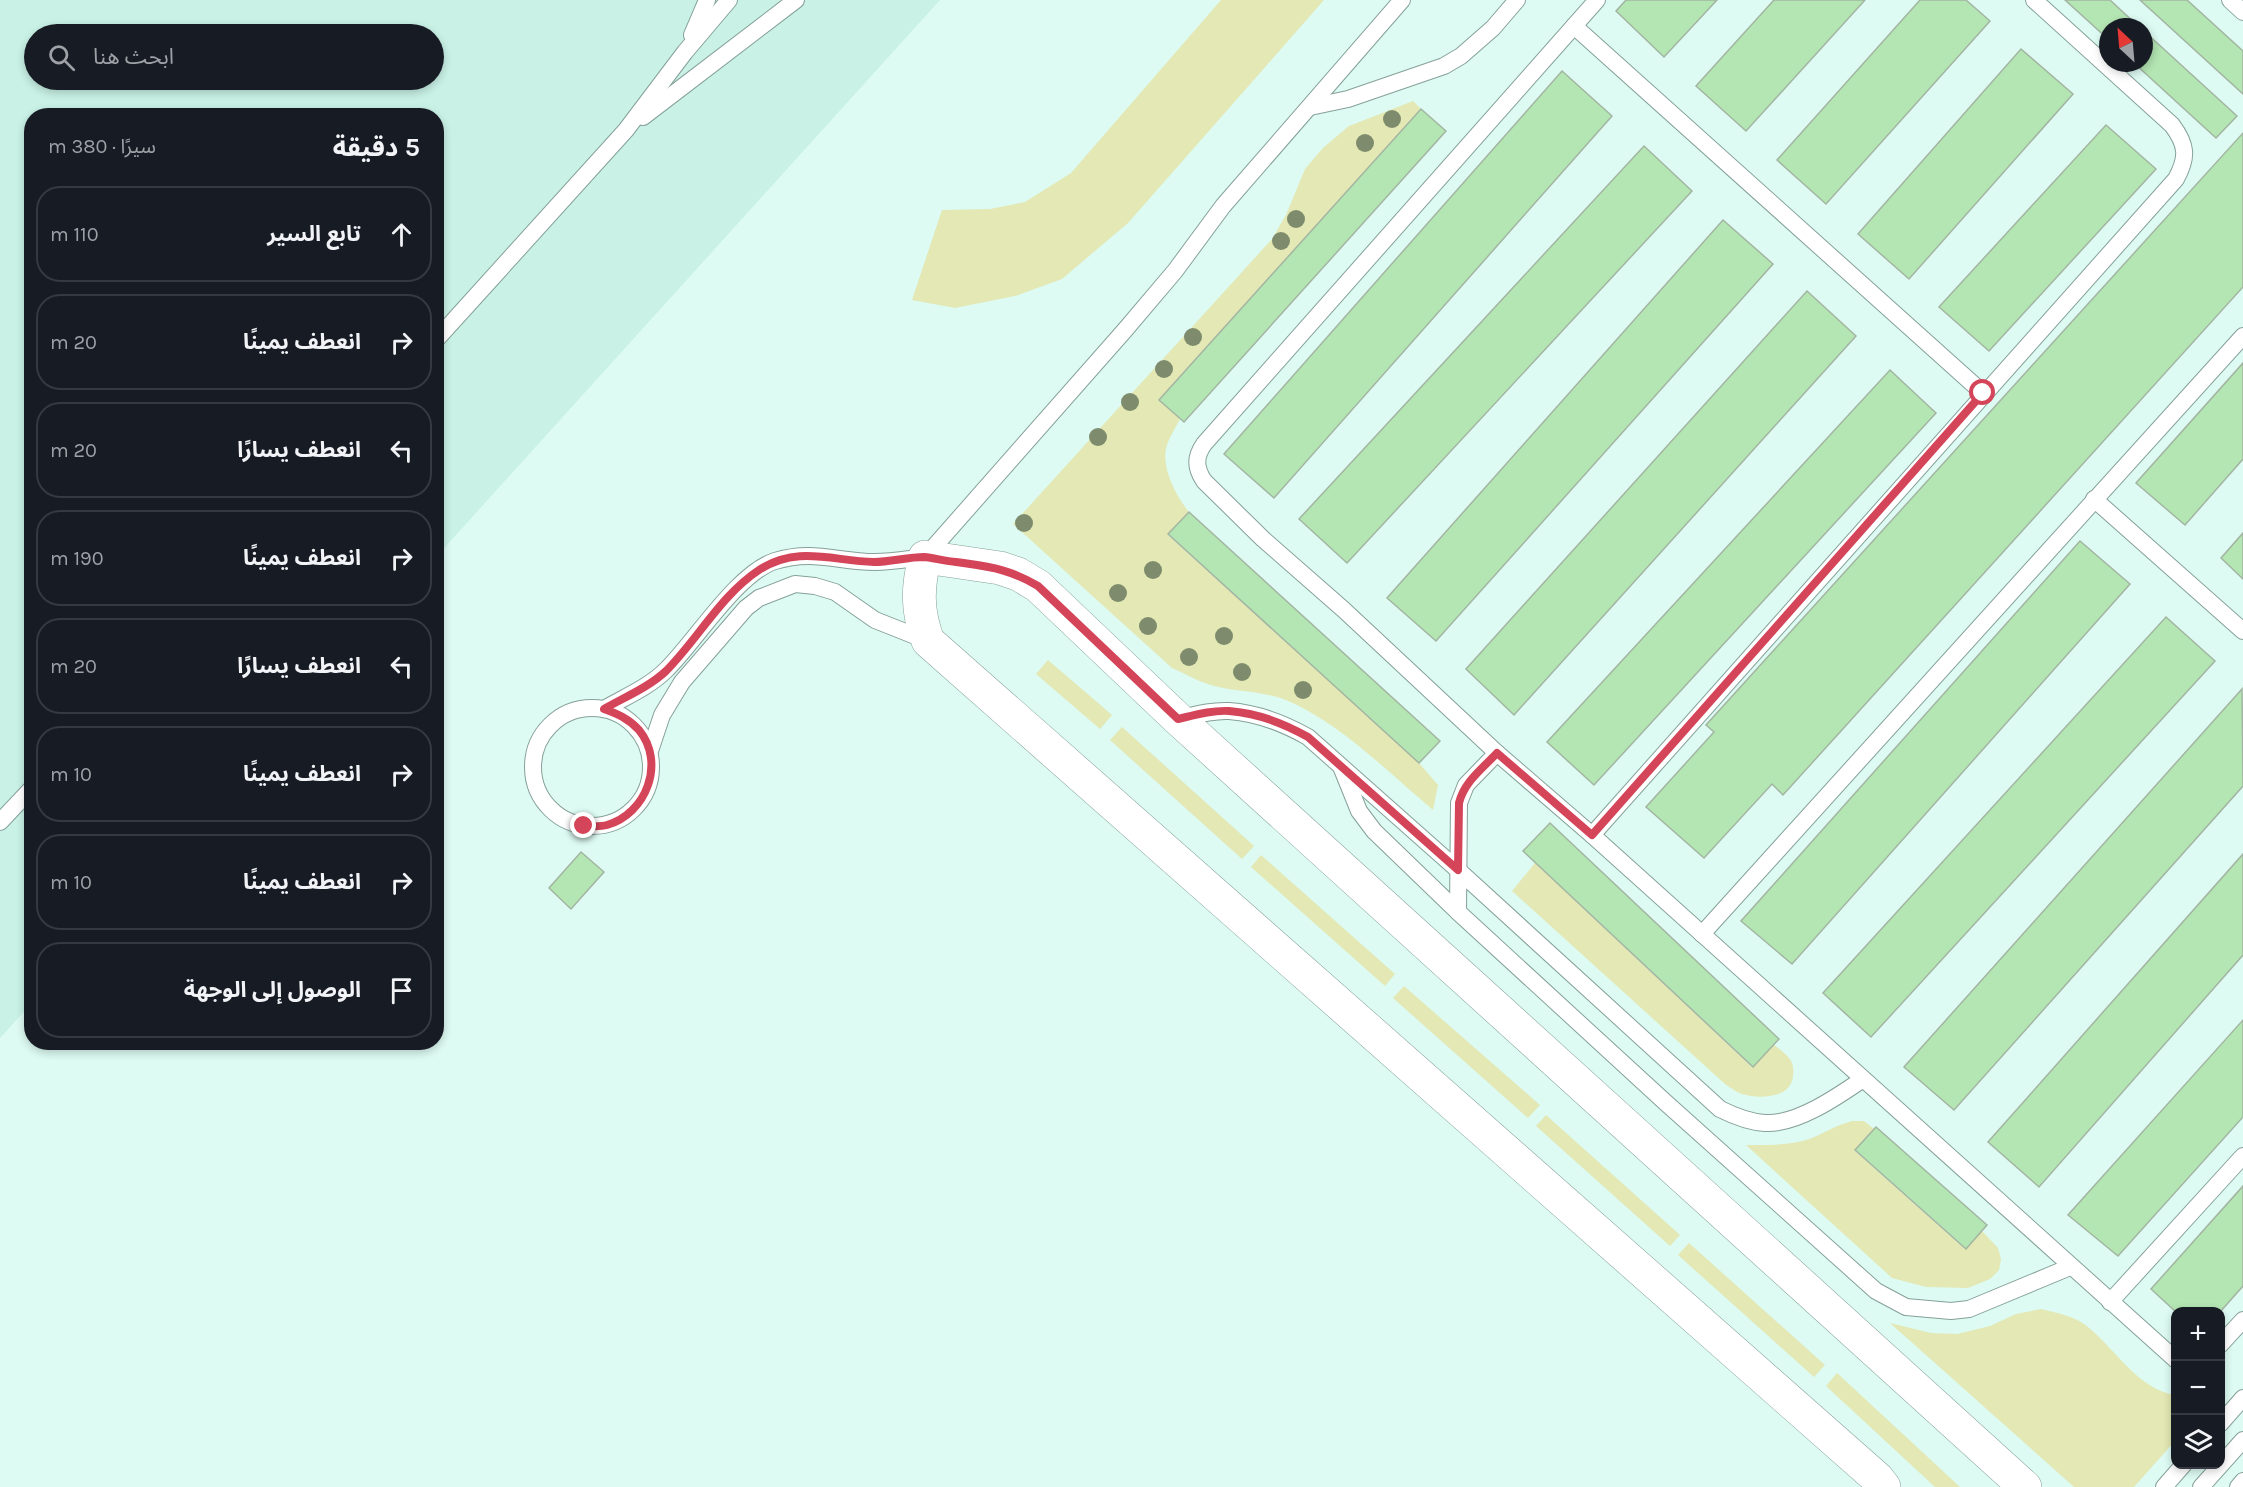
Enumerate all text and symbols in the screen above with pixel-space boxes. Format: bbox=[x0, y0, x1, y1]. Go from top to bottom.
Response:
north arrow bbox=[2099, 18, 2153, 72]
search box bbox=[24, 24, 444, 90]
icon: search bbox=[45, 41, 78, 74]
text: ابحث هنا bbox=[93, 44, 174, 70]
text: 5 دقيقة bbox=[333, 132, 420, 163]
text: سيرًا · 380 m bbox=[48, 135, 156, 158]
icon: ahead bbox=[385, 218, 418, 251]
text: تابع السير bbox=[267, 221, 361, 247]
text: 110 m bbox=[50, 223, 99, 246]
icon: right bbox=[385, 326, 418, 359]
text: انعطف يمينًا bbox=[243, 329, 361, 355]
text: 20 m bbox=[50, 331, 97, 354]
route start bbox=[1969, 379, 1995, 405]
icon: left bbox=[385, 434, 418, 467]
text: انعطف يسارًا bbox=[237, 437, 361, 463]
text: 20 m bbox=[50, 439, 97, 462]
icon: right bbox=[385, 542, 418, 575]
text: انعطف يمينًا bbox=[243, 545, 361, 571]
text: 190 m bbox=[50, 547, 104, 570]
icon: left bbox=[385, 650, 418, 683]
text: انعطف يسارًا bbox=[237, 653, 361, 679]
text: 20 m bbox=[50, 655, 97, 678]
icon: right bbox=[385, 758, 418, 791]
text: انعطف يمينًا bbox=[243, 761, 361, 787]
text: 10 m bbox=[50, 763, 92, 786]
route end bbox=[570, 812, 596, 838]
icon: right bbox=[385, 866, 418, 899]
text: انعطف يمينًا bbox=[243, 869, 361, 895]
text: 10 m bbox=[50, 871, 92, 894]
icon: arrive bbox=[385, 974, 418, 1007]
text: الوصول إلى الوجهة bbox=[184, 977, 361, 1003]
map controls bbox=[2171, 1307, 2225, 1469]
button: + bbox=[2171, 1307, 2225, 1361]
button: − bbox=[2171, 1361, 2225, 1415]
button: layers bbox=[2171, 1415, 2225, 1469]

